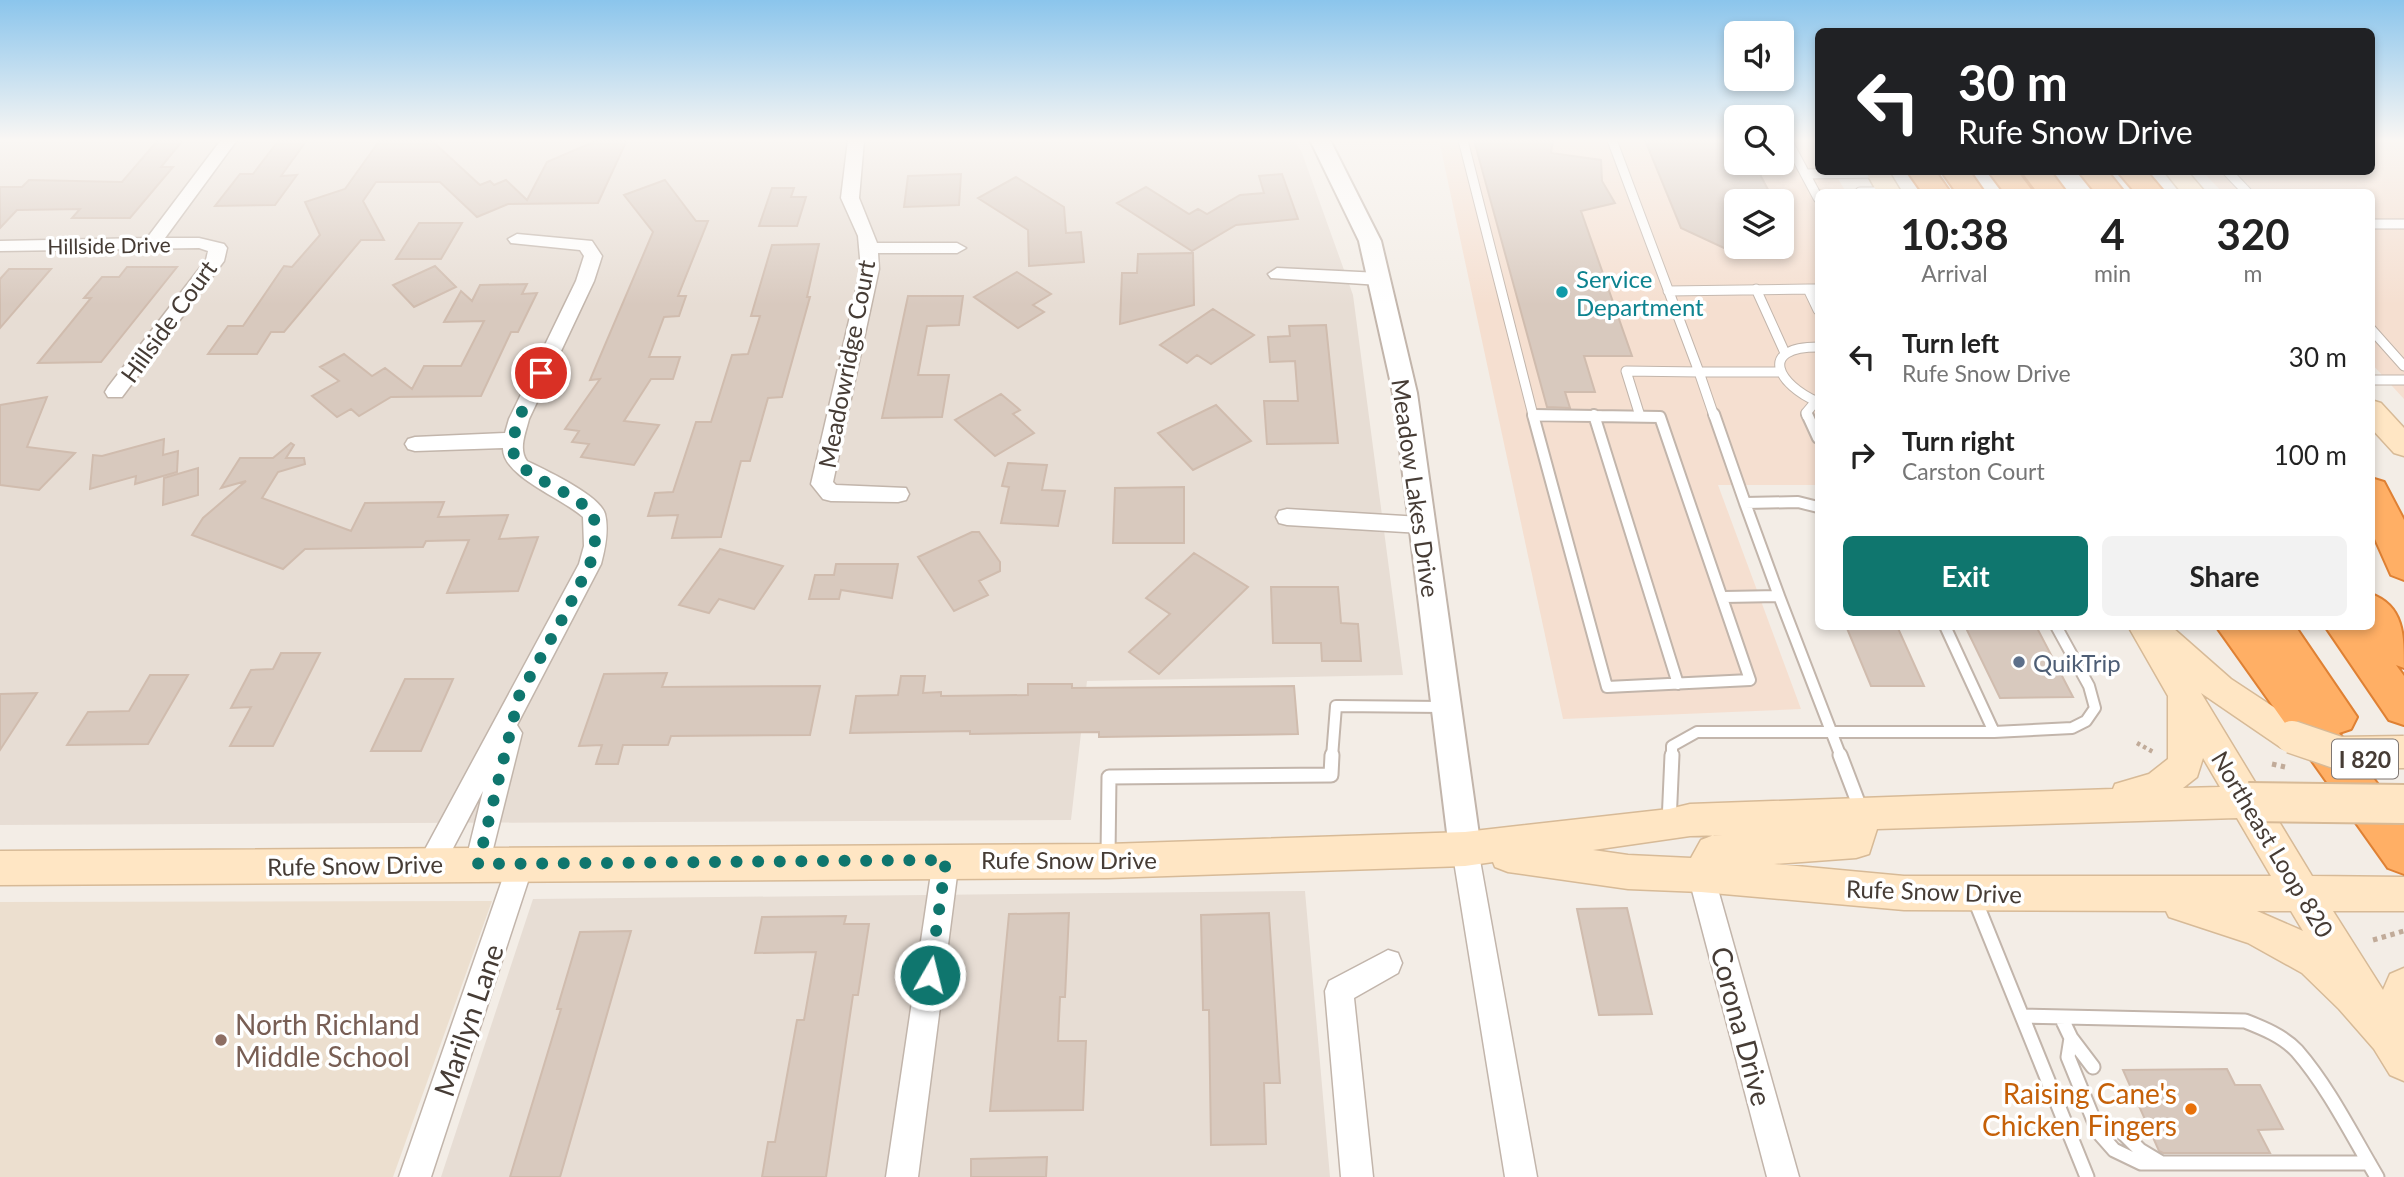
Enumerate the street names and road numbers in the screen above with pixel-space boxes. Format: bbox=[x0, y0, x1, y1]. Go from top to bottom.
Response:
street label: Hillside Drive bbox=[47, 231, 171, 259]
street label: Hillside Court bbox=[114, 254, 222, 388]
street label: Meadowridge Court bbox=[812, 257, 880, 471]
street label: Meadow Lakes Drive bbox=[1386, 377, 1446, 599]
road number: I 820 bbox=[2332, 740, 2398, 778]
street label: Northeast Loop 820 bbox=[2206, 746, 2340, 942]
street label: Rufe Snow Drive bbox=[981, 845, 1157, 874]
street label: Rufe Snow Drive bbox=[267, 849, 443, 881]
street label: Rufe Snow Drive bbox=[1846, 873, 2022, 909]
street label: Marilyn Lane bbox=[426, 939, 510, 1101]
street label: Corona Drive bbox=[1704, 943, 1780, 1109]

